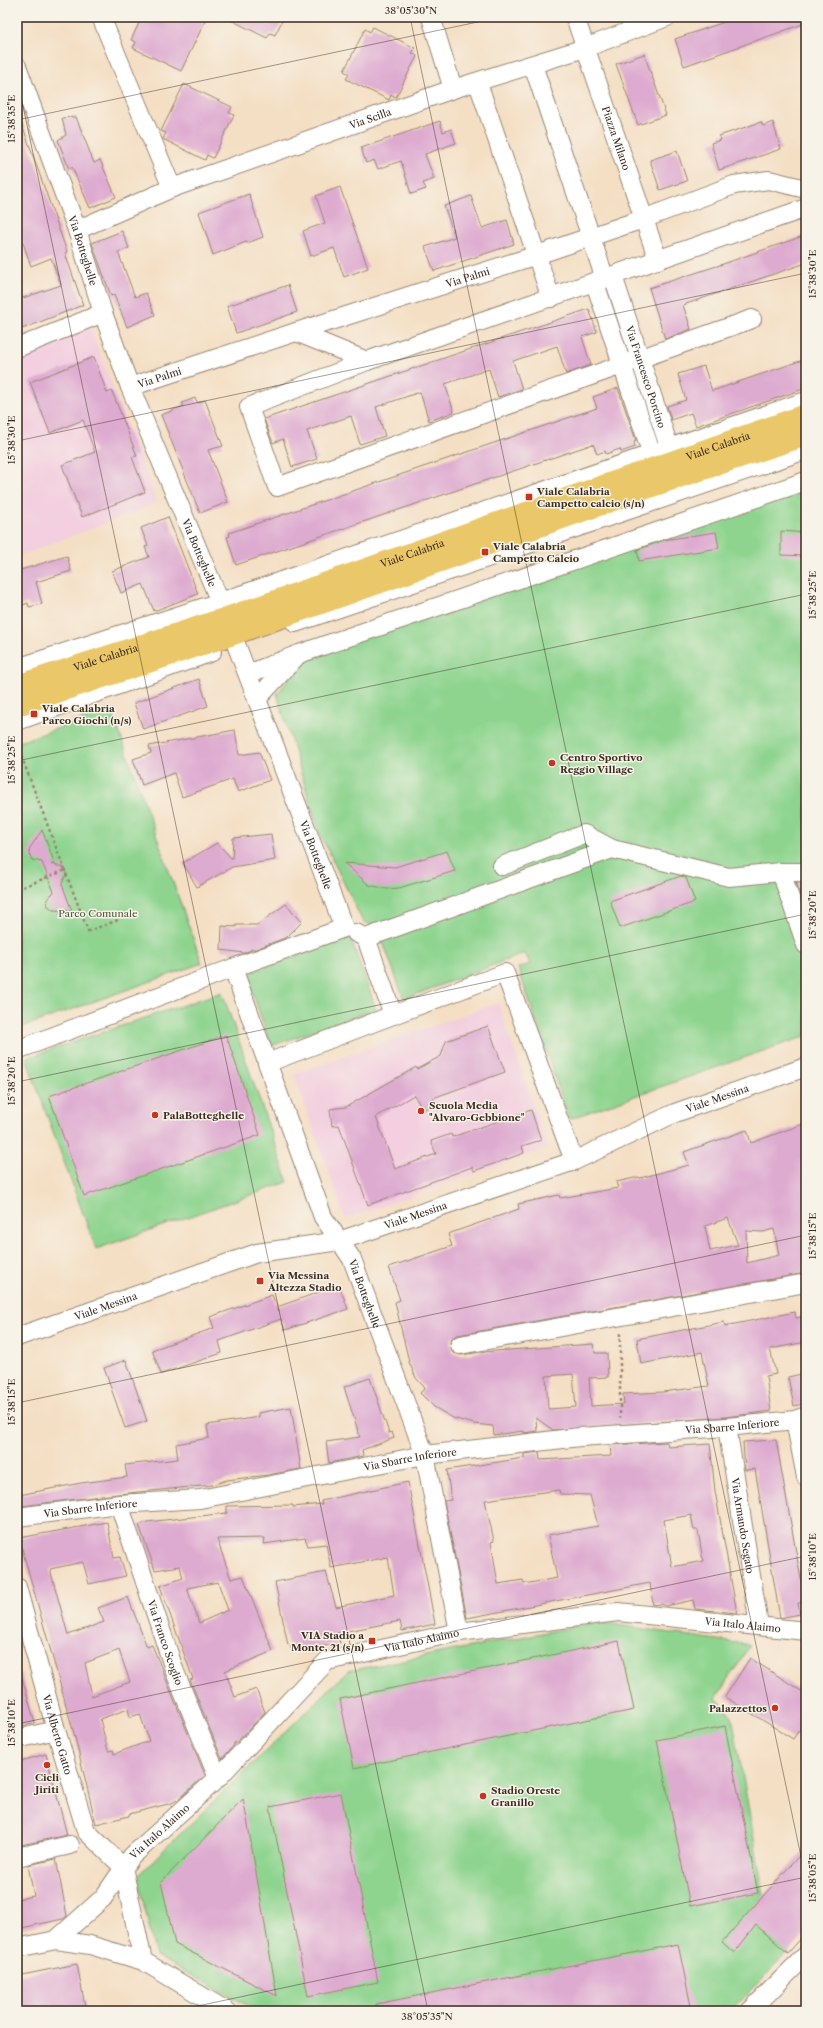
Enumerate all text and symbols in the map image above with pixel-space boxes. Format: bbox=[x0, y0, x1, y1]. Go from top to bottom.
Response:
text: 38°05'30"N bbox=[385, 4, 437, 17]
text: 15°38'35"E bbox=[5, 95, 18, 143]
street label: Via Scilla bbox=[347, 105, 394, 132]
street label: Piazza Milano bbox=[599, 105, 633, 172]
street label: Via Botteghelle bbox=[65, 213, 100, 288]
text: 15°38'30"E bbox=[806, 249, 819, 298]
street label: Via Palmi bbox=[443, 265, 491, 291]
street label: Via Francesco Porcino bbox=[622, 323, 668, 430]
street label: Via Palmi bbox=[135, 364, 183, 391]
text: 15°38'30"E bbox=[5, 415, 18, 464]
street label: Viale Calabria bbox=[684, 429, 752, 464]
place label: Viale Calabria Campetto calcio (s/n) bbox=[536, 485, 644, 510]
marker: Viale Calabria Campetto calcio (s/n) bbox=[524, 492, 534, 502]
street label: Via Botteghelle bbox=[178, 516, 219, 589]
street label: Viale Calabria bbox=[378, 536, 447, 571]
place label: Viale Calabria Campetto Calcio bbox=[492, 540, 579, 565]
marker: Viale Calabria Campetto Calcio bbox=[480, 547, 490, 557]
text: 15°38'25"E bbox=[806, 571, 819, 619]
street label: Viale Calabria bbox=[71, 641, 140, 675]
place label: Viale Calabria Parco Giochi (n/s) bbox=[41, 702, 131, 727]
marker: Viale Calabria Parco Giochi (n/s) bbox=[29, 709, 39, 719]
text: 15°38'25"E bbox=[5, 736, 18, 784]
place label: Centro Sportivo Reggio Village bbox=[560, 751, 643, 776]
marker: Centro Sportivo Reggio Village bbox=[547, 758, 557, 768]
street label: Via Botteghelle bbox=[296, 818, 335, 892]
text: 15°38'20"E bbox=[806, 890, 819, 940]
park label: Parco Comunale bbox=[58, 907, 138, 920]
text: 15°38'20"E bbox=[5, 1056, 18, 1106]
street label: Viale Messina bbox=[683, 1081, 751, 1116]
place label: Scuola Media "Alvaro-Gebbione" bbox=[429, 1099, 525, 1124]
marker: Scuola Media "Alvaro-Gebbione" bbox=[416, 1106, 426, 1116]
place label: PalaBotteghelle bbox=[163, 1109, 244, 1122]
marker: PalaBotteghelle bbox=[150, 1110, 160, 1120]
street label: Viale Messina bbox=[382, 1198, 450, 1232]
text: 15°38'15"E bbox=[806, 1213, 819, 1259]
street label: Via Botteghelle bbox=[345, 1257, 383, 1330]
place label: Via Messina Altezza Stadio bbox=[267, 1269, 342, 1294]
marker: Via Messina Altezza Stadio bbox=[255, 1276, 265, 1286]
street label: Viale Messina bbox=[72, 1289, 140, 1324]
text: 15°38'15"E bbox=[5, 1379, 18, 1425]
street label: Via Sbarre Inferiore bbox=[684, 1416, 780, 1437]
street label: Via Sbarre Inferiore bbox=[362, 1445, 458, 1474]
street label: Via Armando Segato bbox=[728, 1476, 757, 1575]
street label: Via Sbarre Inferiore bbox=[42, 1497, 138, 1521]
text: 15°38'10"E bbox=[806, 1533, 819, 1581]
street label: Via Franco Scoglio bbox=[144, 1597, 186, 1687]
street label: Via Italo Alaimo bbox=[703, 1615, 781, 1635]
street label: Via Italo Alaimo bbox=[382, 1626, 460, 1655]
place label: VIA Stadio a Monte, 21 (s/n) bbox=[291, 1629, 364, 1654]
marker: VIA Stadio a Monte, 21 (s/n) bbox=[367, 1636, 377, 1646]
street label: Via Alberto Gatto bbox=[39, 1692, 75, 1776]
text: 15°38'10"E bbox=[5, 1699, 18, 1747]
place label: Palazzettos bbox=[709, 1702, 767, 1715]
marker: Palazzettos bbox=[770, 1703, 780, 1713]
marker: Cicli Jiriti bbox=[42, 1760, 52, 1770]
place label: Cicli Jiriti bbox=[33, 1771, 60, 1796]
place label: Stadio Oreste Granillo bbox=[491, 1784, 560, 1809]
marker: Stadio Oreste Granillo bbox=[478, 1791, 488, 1801]
street label: Via Italo Alaimo bbox=[126, 1801, 192, 1863]
text: 15°38'05"E bbox=[806, 1853, 819, 1902]
text: 38°05'35"N bbox=[401, 2010, 453, 2023]

